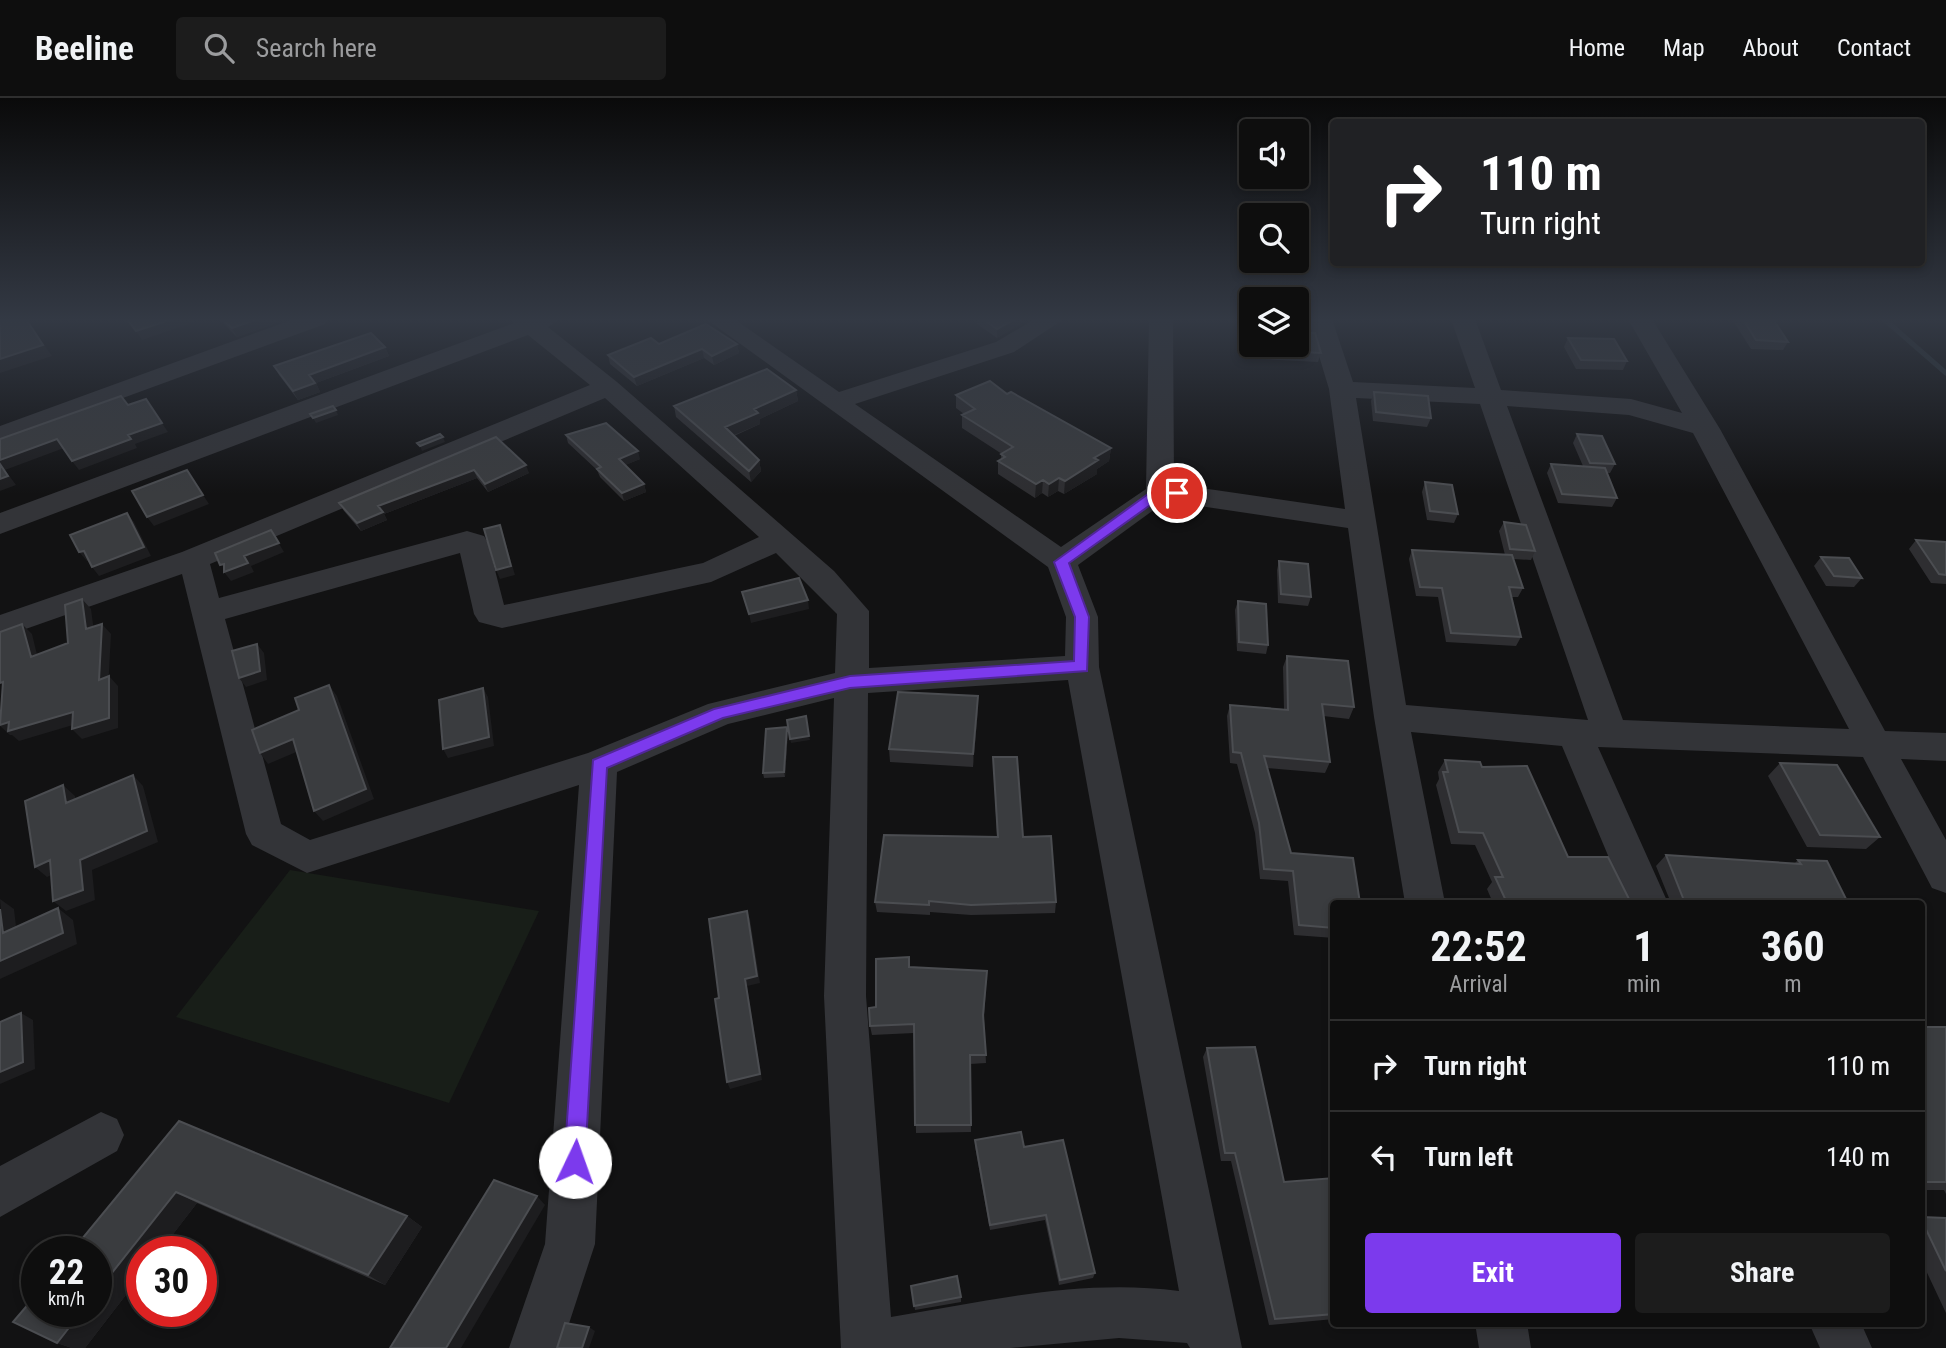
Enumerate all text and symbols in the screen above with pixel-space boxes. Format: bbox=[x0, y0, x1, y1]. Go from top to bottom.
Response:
search box bbox=[176, 17, 666, 80]
text: Beeline bbox=[35, 29, 134, 68]
icon: search bbox=[200, 29, 238, 67]
text: Search here bbox=[256, 33, 377, 63]
text: Home bbox=[1569, 34, 1625, 62]
text: Map bbox=[1663, 34, 1705, 62]
text: About bbox=[1743, 34, 1799, 62]
text: Contact bbox=[1837, 34, 1911, 62]
map controls bbox=[1239, 119, 1309, 357]
button: sound bbox=[1239, 119, 1309, 189]
text: 110 m bbox=[1480, 145, 1602, 202]
icon: right bbox=[1365, 147, 1456, 238]
button: search bbox=[1239, 203, 1309, 273]
text: Turn right bbox=[1480, 204, 1601, 242]
button: layers bbox=[1239, 287, 1309, 357]
pin bbox=[1147, 463, 1207, 523]
icon: arrive bbox=[1158, 474, 1196, 512]
text: 22:52 bbox=[1430, 922, 1527, 971]
text: 1 bbox=[1633, 922, 1654, 971]
text: 360 bbox=[1761, 922, 1825, 971]
text: Arrival bbox=[1449, 971, 1508, 998]
text: min bbox=[1627, 971, 1661, 998]
text: m bbox=[1784, 971, 1801, 998]
icon: right bbox=[1365, 1047, 1403, 1085]
text: Turn right bbox=[1424, 1051, 1526, 1081]
text: 110 m bbox=[1826, 1051, 1890, 1081]
position arrow bbox=[538, 1125, 612, 1199]
icon: left bbox=[1365, 1138, 1403, 1176]
text: Turn left bbox=[1424, 1142, 1513, 1172]
text: 140 m bbox=[1826, 1142, 1890, 1172]
button: Exit bbox=[1365, 1233, 1621, 1313]
button: Share bbox=[1635, 1233, 1890, 1313]
speed limit sign: 30 bbox=[126, 1236, 217, 1327]
text: 22 bbox=[49, 1252, 84, 1293]
text: km/h bbox=[48, 1288, 85, 1309]

